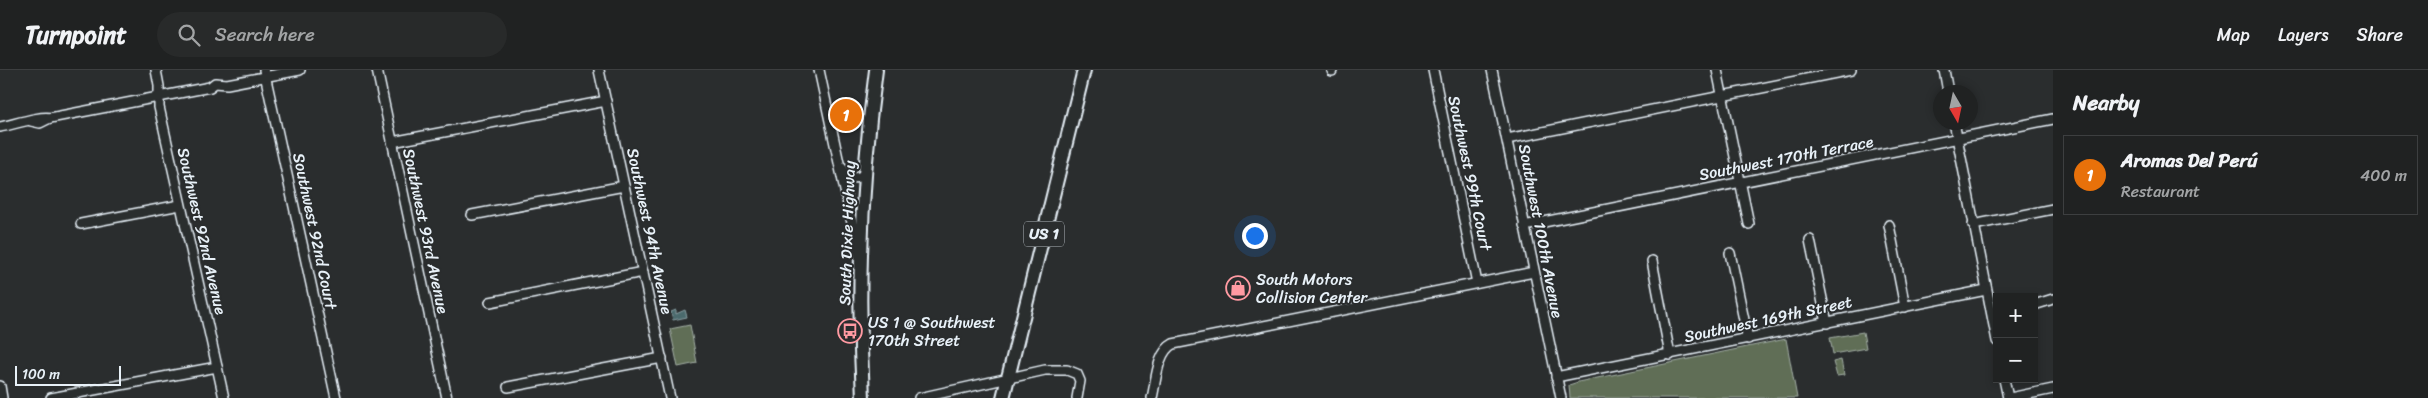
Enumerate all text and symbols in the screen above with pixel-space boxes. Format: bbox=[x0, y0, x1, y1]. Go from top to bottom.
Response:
search box bbox=[157, 12, 507, 57]
text: Turnpoint bbox=[25, 14, 127, 56]
text: Search here bbox=[215, 18, 315, 51]
text: Map bbox=[2217, 19, 2250, 51]
text: Layers bbox=[2278, 19, 2329, 51]
text: Share bbox=[2357, 19, 2403, 51]
icon: search bbox=[175, 21, 203, 49]
text: Nearby bbox=[2073, 84, 2139, 122]
north arrow bbox=[1933, 85, 1978, 130]
street label: Southwest 99th Court bbox=[1439, 93, 1501, 254]
pin: 1 bbox=[830, 96, 862, 134]
street label: Southwest 170th Terrace bbox=[1696, 127, 1876, 189]
street label: Southwest 100th Avenue bbox=[1510, 142, 1572, 321]
street label: Southwest 92nd Avenue bbox=[169, 144, 235, 318]
text: Aromas Del Perú bbox=[2121, 144, 2258, 177]
street label: Southwest 94th Avenue bbox=[618, 145, 682, 317]
street label: Southwest 93rd Avenue bbox=[394, 146, 458, 317]
street label: Southwest 92nd Court bbox=[284, 150, 346, 313]
street label: South Dixie Highway bbox=[830, 159, 864, 306]
text: 1 bbox=[2087, 161, 2093, 190]
text: 400 m bbox=[2360, 161, 2407, 190]
text: Restaurant bbox=[2121, 177, 2200, 206]
road number: US 1 bbox=[1024, 222, 1064, 246]
your location bbox=[1242, 223, 1268, 249]
place label: South Motors Collision Center bbox=[1256, 265, 1369, 312]
shop icon: South Motors Collision Center bbox=[1225, 275, 1251, 301]
street label: Southwest 169th Street bbox=[1681, 287, 1855, 351]
map controls bbox=[1993, 293, 2038, 383]
button: + bbox=[1993, 293, 2038, 338]
place label: US 1 @ Southwest 170th Street bbox=[868, 308, 996, 355]
bus stop icon: US 1 @ Southwest 170th Street bbox=[837, 318, 863, 344]
button: − bbox=[1993, 338, 2038, 383]
text: 100 m bbox=[22, 362, 60, 387]
scale bar bbox=[15, 363, 121, 386]

